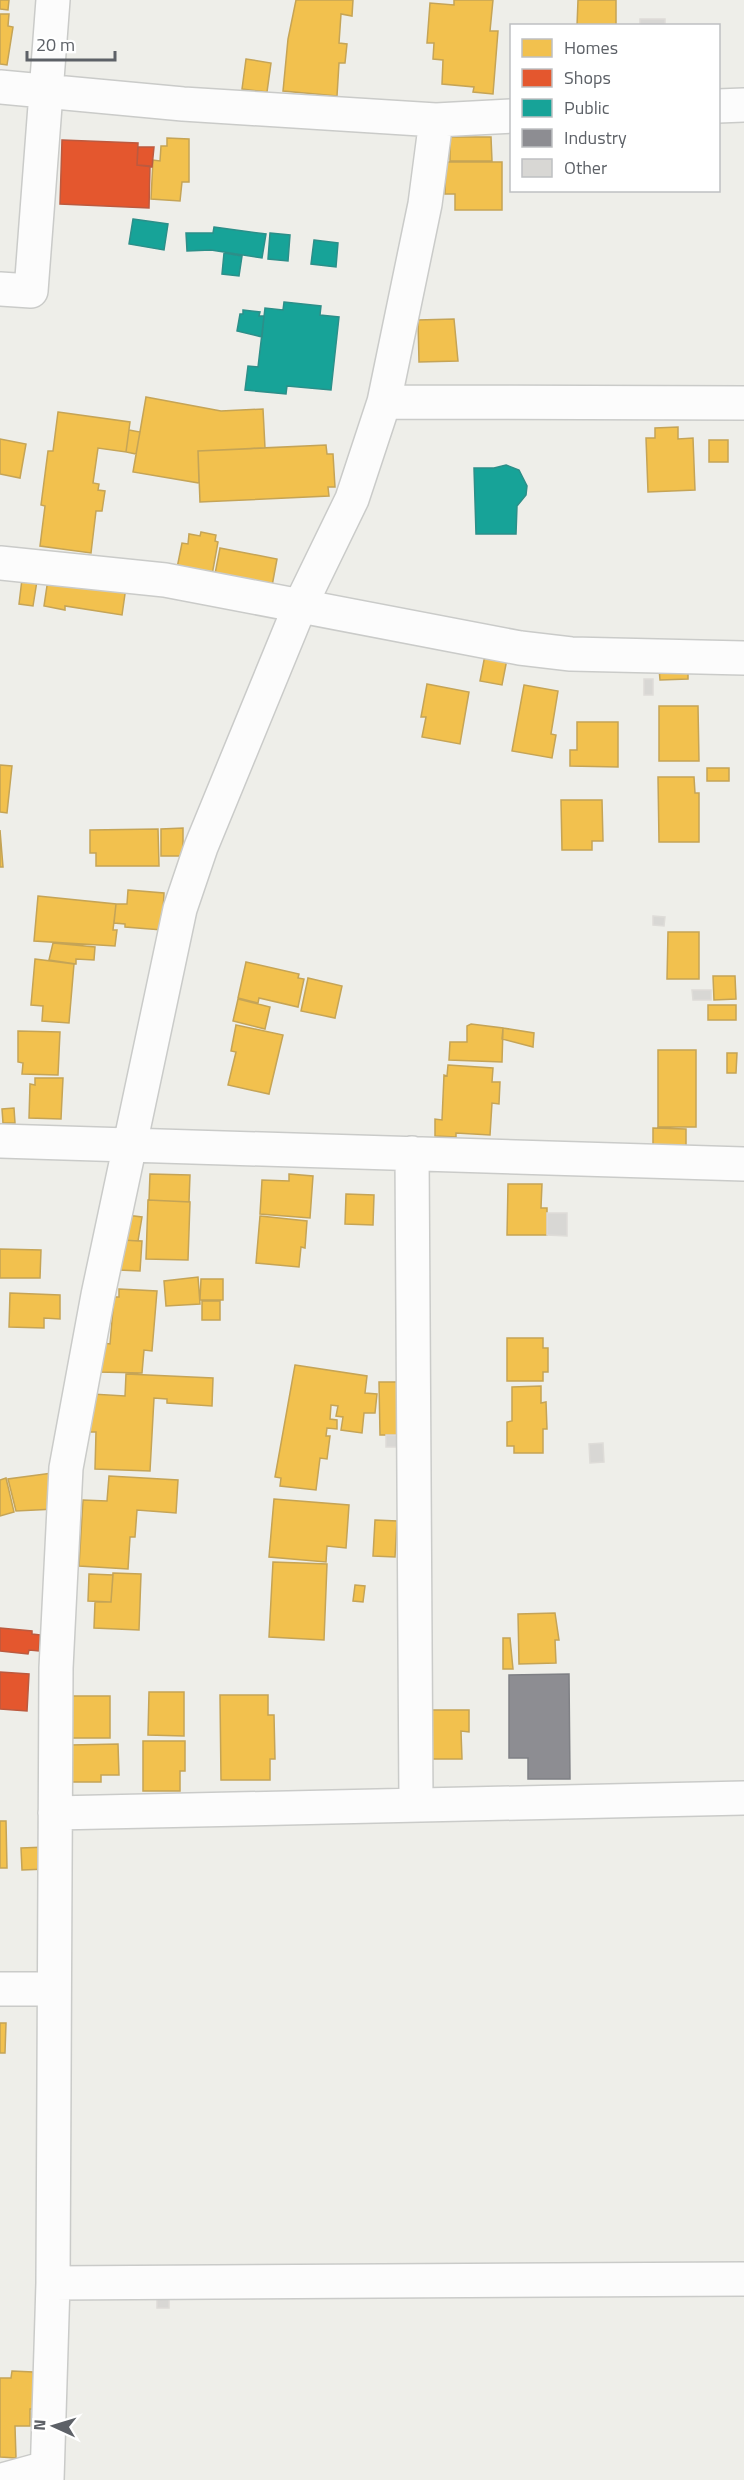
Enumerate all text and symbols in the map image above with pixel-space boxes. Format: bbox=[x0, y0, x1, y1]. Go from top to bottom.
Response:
scale bar bbox=[27, 24, 116, 62]
legend bbox=[510, 24, 720, 192]
text: 20 m bbox=[36, 31, 75, 58]
text: Homes bbox=[564, 34, 618, 61]
text: Shops bbox=[564, 64, 611, 91]
text: Public bbox=[564, 94, 610, 121]
text: Industry bbox=[564, 124, 627, 151]
text: Other bbox=[564, 154, 607, 181]
north arrow bbox=[24, 2396, 84, 2456]
text: N bbox=[27, 2419, 51, 2431]

